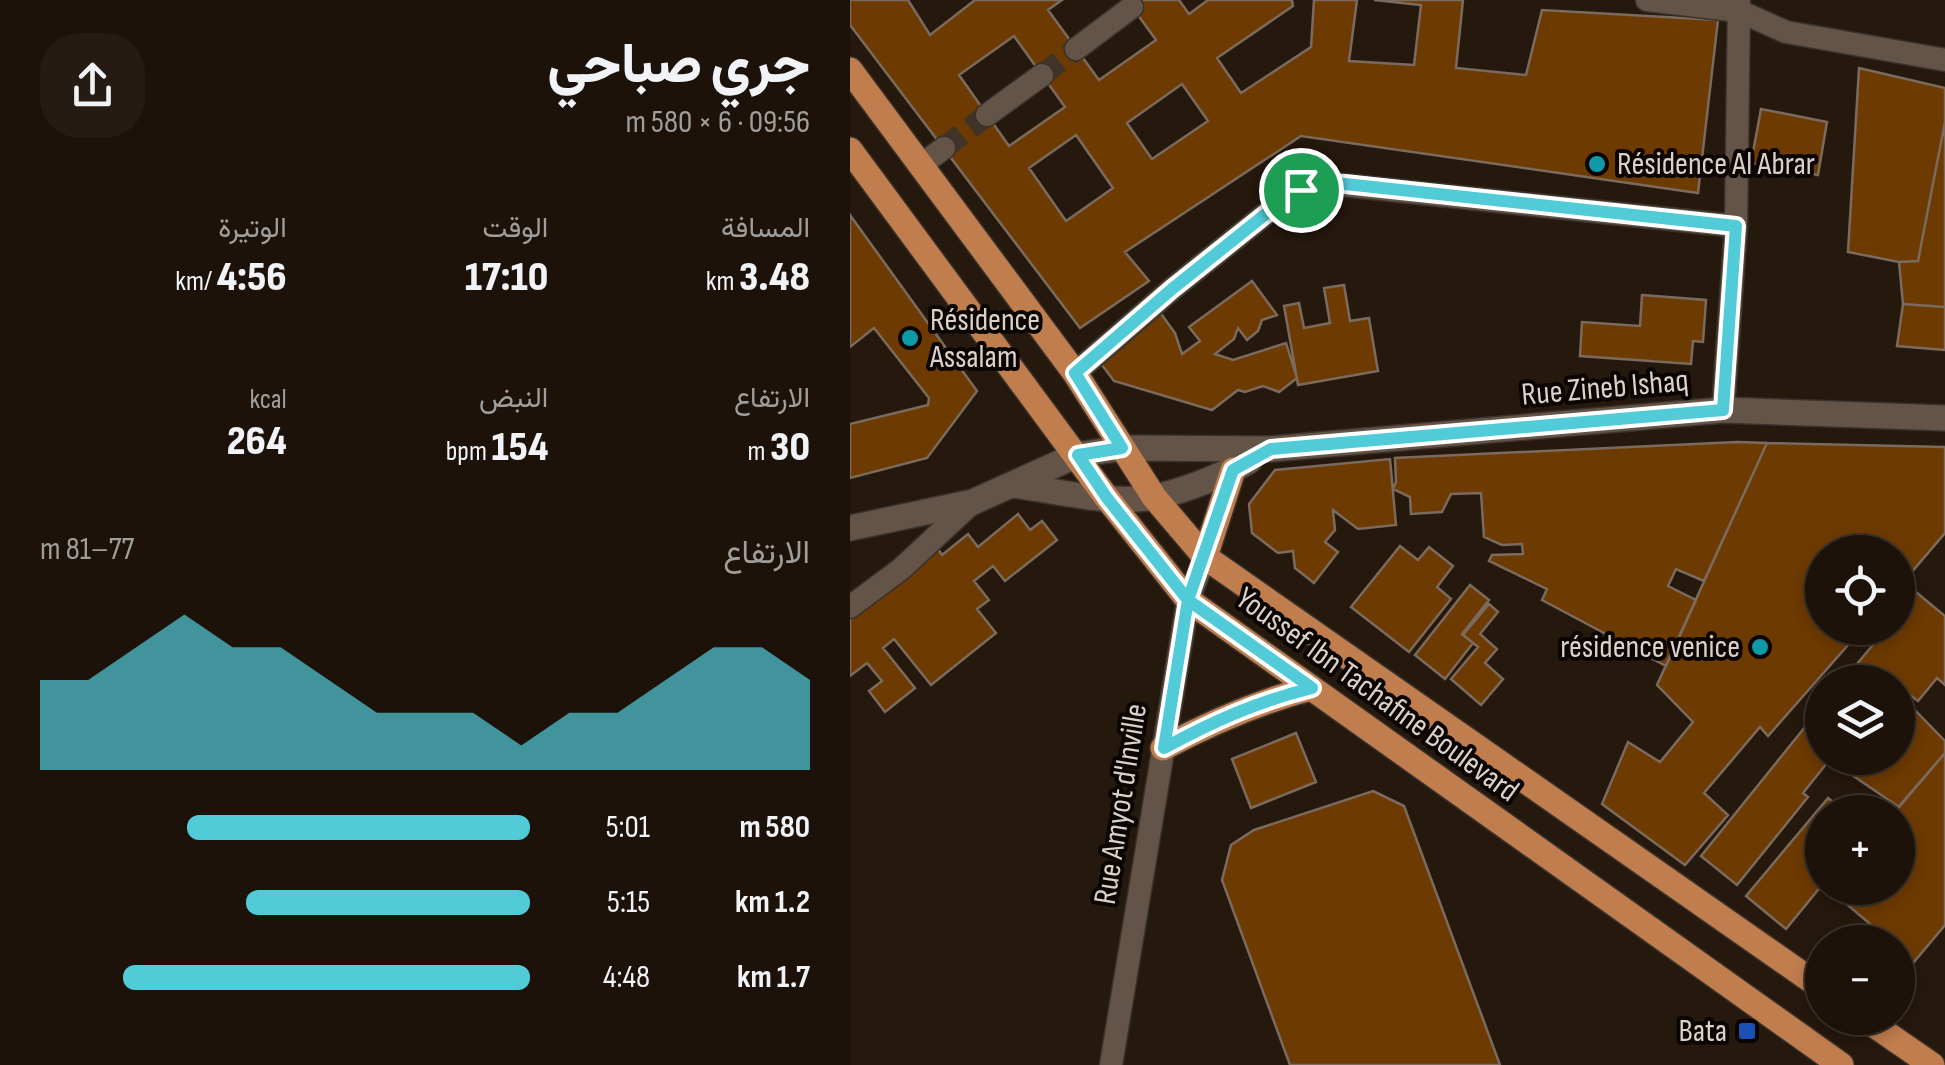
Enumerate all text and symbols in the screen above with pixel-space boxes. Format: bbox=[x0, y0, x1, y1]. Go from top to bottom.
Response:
text: جري صباحي bbox=[547, 32, 810, 99]
button: share bbox=[40, 33, 145, 138]
text: 09:56 · 6 × 580 m bbox=[625, 103, 810, 142]
place label: Résidence Al Abrar bbox=[1617, 145, 1815, 184]
pin bbox=[1259, 148, 1344, 233]
marker: Résidence Al Abrar bbox=[1586, 153, 1608, 175]
icon: arrive bbox=[1274, 163, 1329, 218]
text: الوتيرة bbox=[218, 212, 287, 245]
text: الوقت bbox=[483, 212, 548, 245]
text: المسافة bbox=[721, 212, 810, 245]
text: 4:56 bbox=[217, 252, 287, 303]
text: 17:10 bbox=[465, 252, 548, 303]
text: 3.48 bbox=[739, 252, 810, 303]
text: /km bbox=[175, 265, 217, 298]
text: km bbox=[706, 265, 739, 298]
place label: Résidence Assalam bbox=[929, 301, 1040, 377]
marker: Résidence Assalam bbox=[899, 327, 921, 349]
street label: Rue Zineb Ishaq bbox=[1520, 361, 1690, 415]
text: النبض bbox=[479, 382, 548, 415]
text: الارتفاع bbox=[734, 382, 810, 415]
text: kcal bbox=[250, 383, 287, 416]
text: 264 bbox=[227, 416, 287, 467]
text: 154 bbox=[491, 422, 548, 473]
text: 30 bbox=[770, 422, 810, 473]
text: bpm bbox=[446, 435, 491, 468]
text: m bbox=[748, 435, 770, 468]
text: 77–81 m bbox=[40, 530, 134, 569]
text: الارتفاع bbox=[723, 534, 810, 573]
map controls bbox=[1805, 535, 1915, 1035]
button: locate bbox=[1805, 535, 1915, 645]
street label: Youssef Ibn Tachafine Boulevard bbox=[1228, 579, 1526, 811]
place label: résidence venice bbox=[1560, 628, 1740, 667]
marker: résidence venice bbox=[1749, 636, 1771, 658]
button: layers bbox=[1805, 665, 1915, 775]
street label: Rue Amyot d'Inville bbox=[1086, 701, 1156, 907]
button: + bbox=[1805, 795, 1915, 905]
text: 5:01 bbox=[606, 808, 650, 847]
text: 580 m bbox=[739, 808, 810, 847]
text: 5:15 bbox=[607, 883, 650, 922]
text: 1.2 km bbox=[735, 883, 810, 922]
button: − bbox=[1805, 925, 1915, 1035]
text: 4:48 bbox=[603, 958, 650, 997]
text: 1.7 km bbox=[737, 958, 810, 997]
place label: Bata bbox=[1678, 1012, 1727, 1051]
marker: Bata bbox=[1736, 1020, 1758, 1042]

